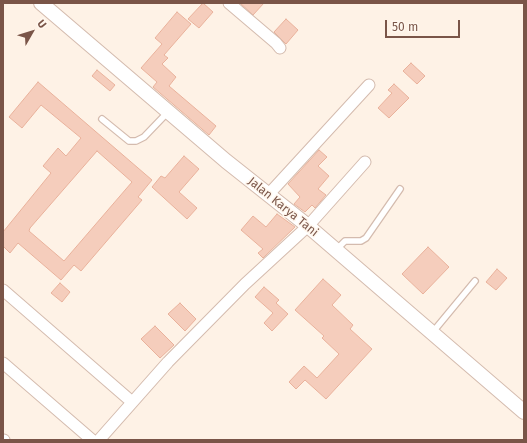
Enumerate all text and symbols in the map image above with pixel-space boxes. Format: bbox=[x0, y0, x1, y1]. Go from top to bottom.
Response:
north arrow bbox=[12, 12, 52, 52]
scale bar bbox=[387, 12, 462, 38]
text: U bbox=[34, 17, 49, 31]
text: 50 m bbox=[392, 20, 418, 34]
street label: Jalan Karya Tani bbox=[245, 174, 321, 240]

